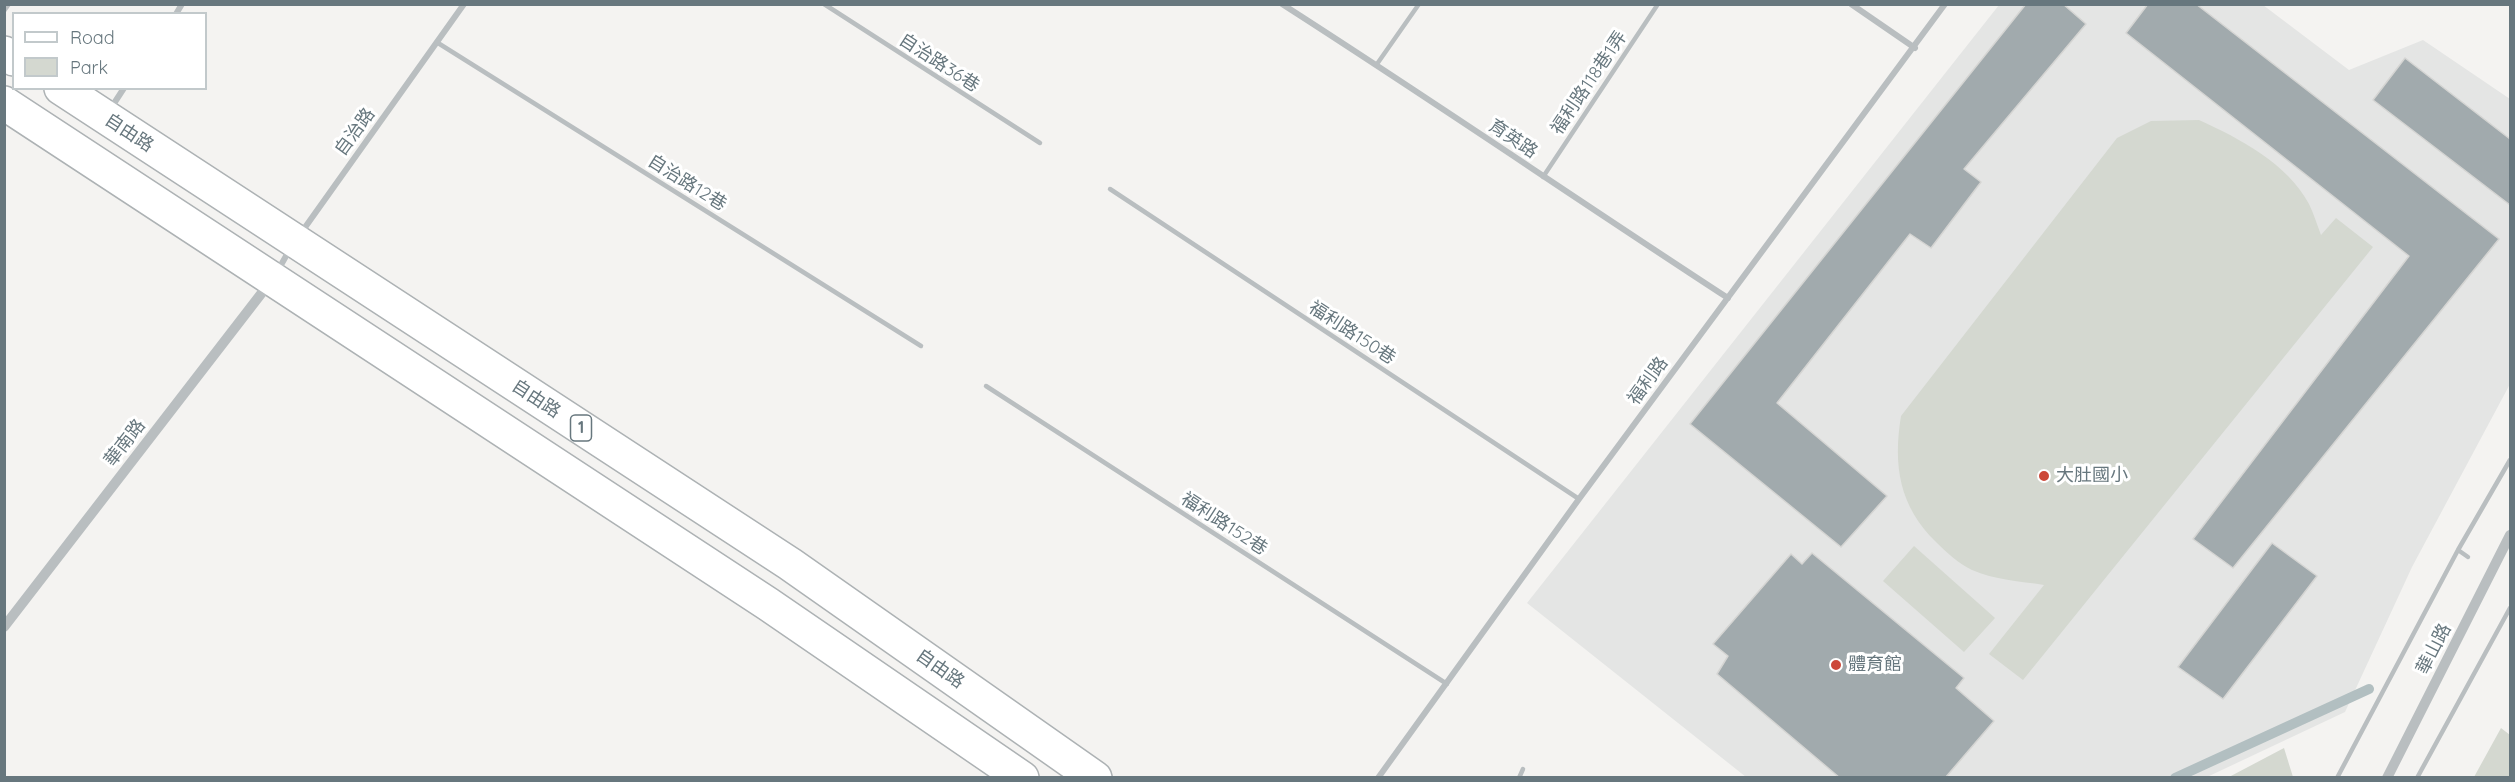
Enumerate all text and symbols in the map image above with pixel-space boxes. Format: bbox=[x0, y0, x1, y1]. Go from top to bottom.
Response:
legend bbox=[12, 12, 207, 90]
text: Road bbox=[70, 26, 115, 49]
street label: 福利路118巷1弄 bbox=[1547, 27, 1631, 139]
street label: 自治路36巷 bbox=[895, 29, 983, 97]
text: Park bbox=[70, 56, 108, 79]
street label: 自治路 bbox=[330, 104, 380, 160]
street label: 自由路 bbox=[100, 109, 158, 157]
street label: 育英路 bbox=[1485, 115, 1541, 163]
street label: 自治路12巷 bbox=[644, 150, 730, 216]
street label: 福利路150巷 bbox=[1305, 297, 1399, 369]
street label: 福利路 bbox=[1623, 353, 1673, 409]
street label: 自由路 bbox=[507, 375, 565, 423]
street label: 華南路 bbox=[100, 415, 150, 471]
road number: 1 bbox=[570, 415, 592, 441]
place label: 大肚國小 bbox=[2056, 465, 2128, 487]
marker: 大肚國小 bbox=[2037, 469, 2051, 483]
street label: 福利路152巷 bbox=[1177, 488, 1271, 560]
street label: 華山路 bbox=[2412, 620, 2456, 678]
street label: 自由路 bbox=[912, 645, 968, 693]
place label: 體育館 bbox=[1848, 654, 1902, 676]
marker: 體育館 bbox=[1829, 658, 1843, 672]

